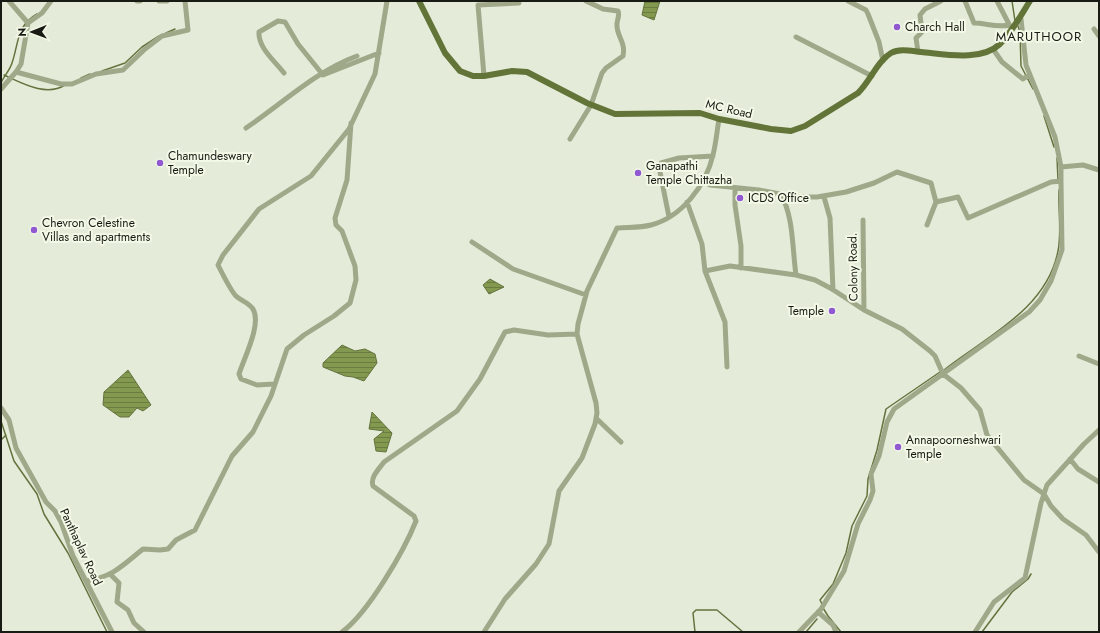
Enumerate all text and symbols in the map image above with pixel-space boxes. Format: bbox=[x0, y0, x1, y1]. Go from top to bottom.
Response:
north arrow bbox=[12, 12, 52, 52]
place label: Charch Hall bbox=[905, 18, 965, 36]
marker: Charch Hall bbox=[892, 22, 902, 32]
district label: MARUTHOOR bbox=[996, 27, 1082, 46]
text: N bbox=[14, 28, 30, 37]
street label: MC Road bbox=[704, 95, 754, 123]
place label: Chamundeswary Temple bbox=[168, 147, 252, 179]
place label: Ganapathi Temple Chittazha bbox=[646, 157, 732, 189]
marker: Chamundeswary Temple bbox=[155, 158, 165, 168]
marker: Ganapathi Temple Chittazha bbox=[633, 168, 643, 178]
place label: ICDS Office bbox=[748, 189, 809, 207]
marker: ICDS Office bbox=[735, 193, 745, 203]
place label: Chevron Celestine Villas and apartments bbox=[42, 214, 150, 246]
marker: Chevron Celestine Villas and apartments bbox=[29, 225, 39, 235]
street label: Colony Road. bbox=[843, 232, 863, 302]
place label: Temple bbox=[788, 302, 824, 320]
marker: Temple bbox=[827, 306, 837, 316]
place label: Annapoorneshwari Temple bbox=[906, 431, 1001, 463]
marker: Annapoorneshwari Temple bbox=[893, 442, 903, 452]
street label: Panthaplav Road bbox=[55, 505, 107, 589]

